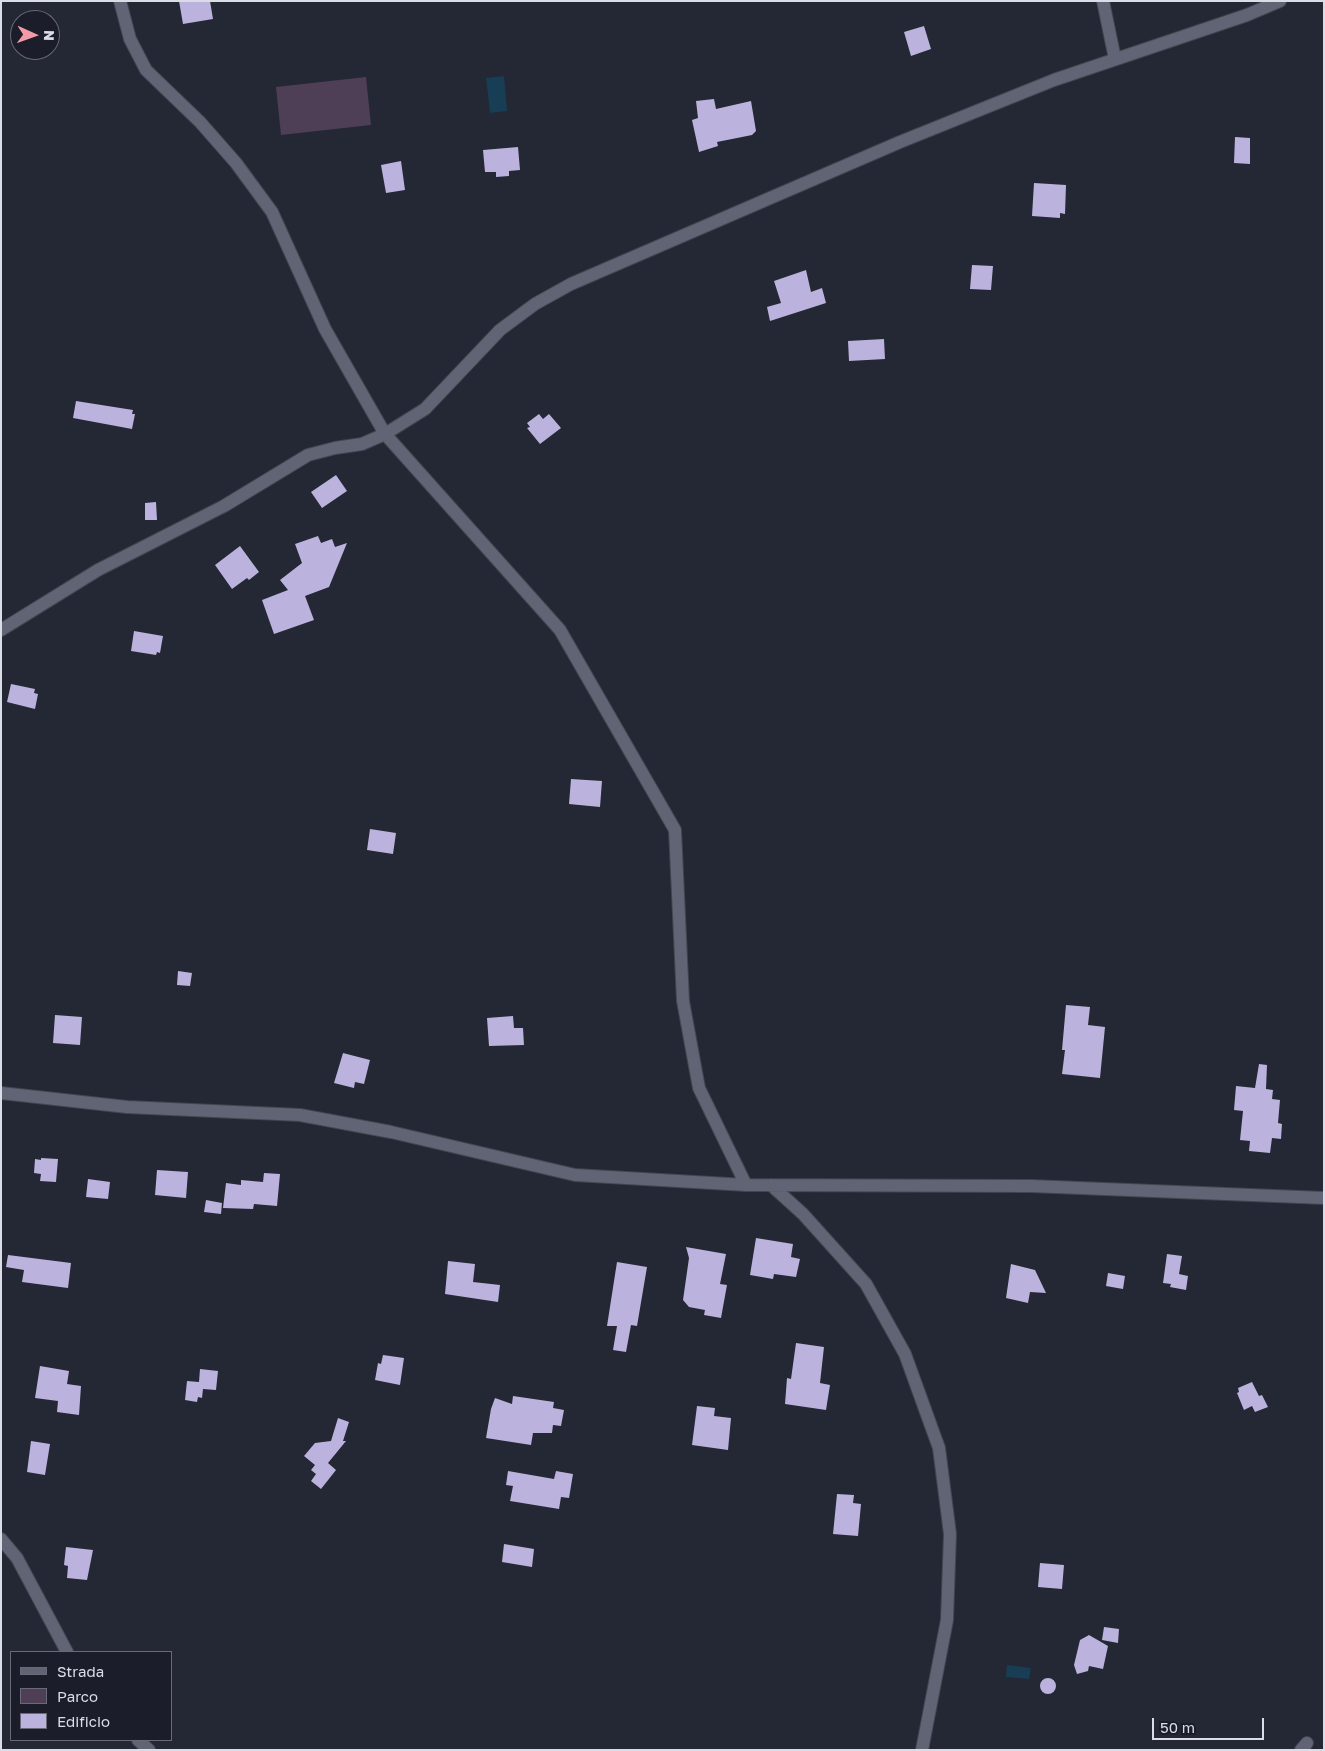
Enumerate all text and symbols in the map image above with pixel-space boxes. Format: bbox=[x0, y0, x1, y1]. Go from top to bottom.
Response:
north arrow bbox=[10, 10, 60, 60]
text: N bbox=[41, 30, 58, 41]
legend bbox=[10, 1651, 172, 1741]
text: Strada bbox=[57, 1662, 104, 1680]
text: Parco bbox=[57, 1687, 98, 1705]
scale bar bbox=[1155, 1708, 1268, 1740]
text: Edificio bbox=[57, 1712, 110, 1730]
text: 50 m bbox=[1160, 1718, 1195, 1736]

